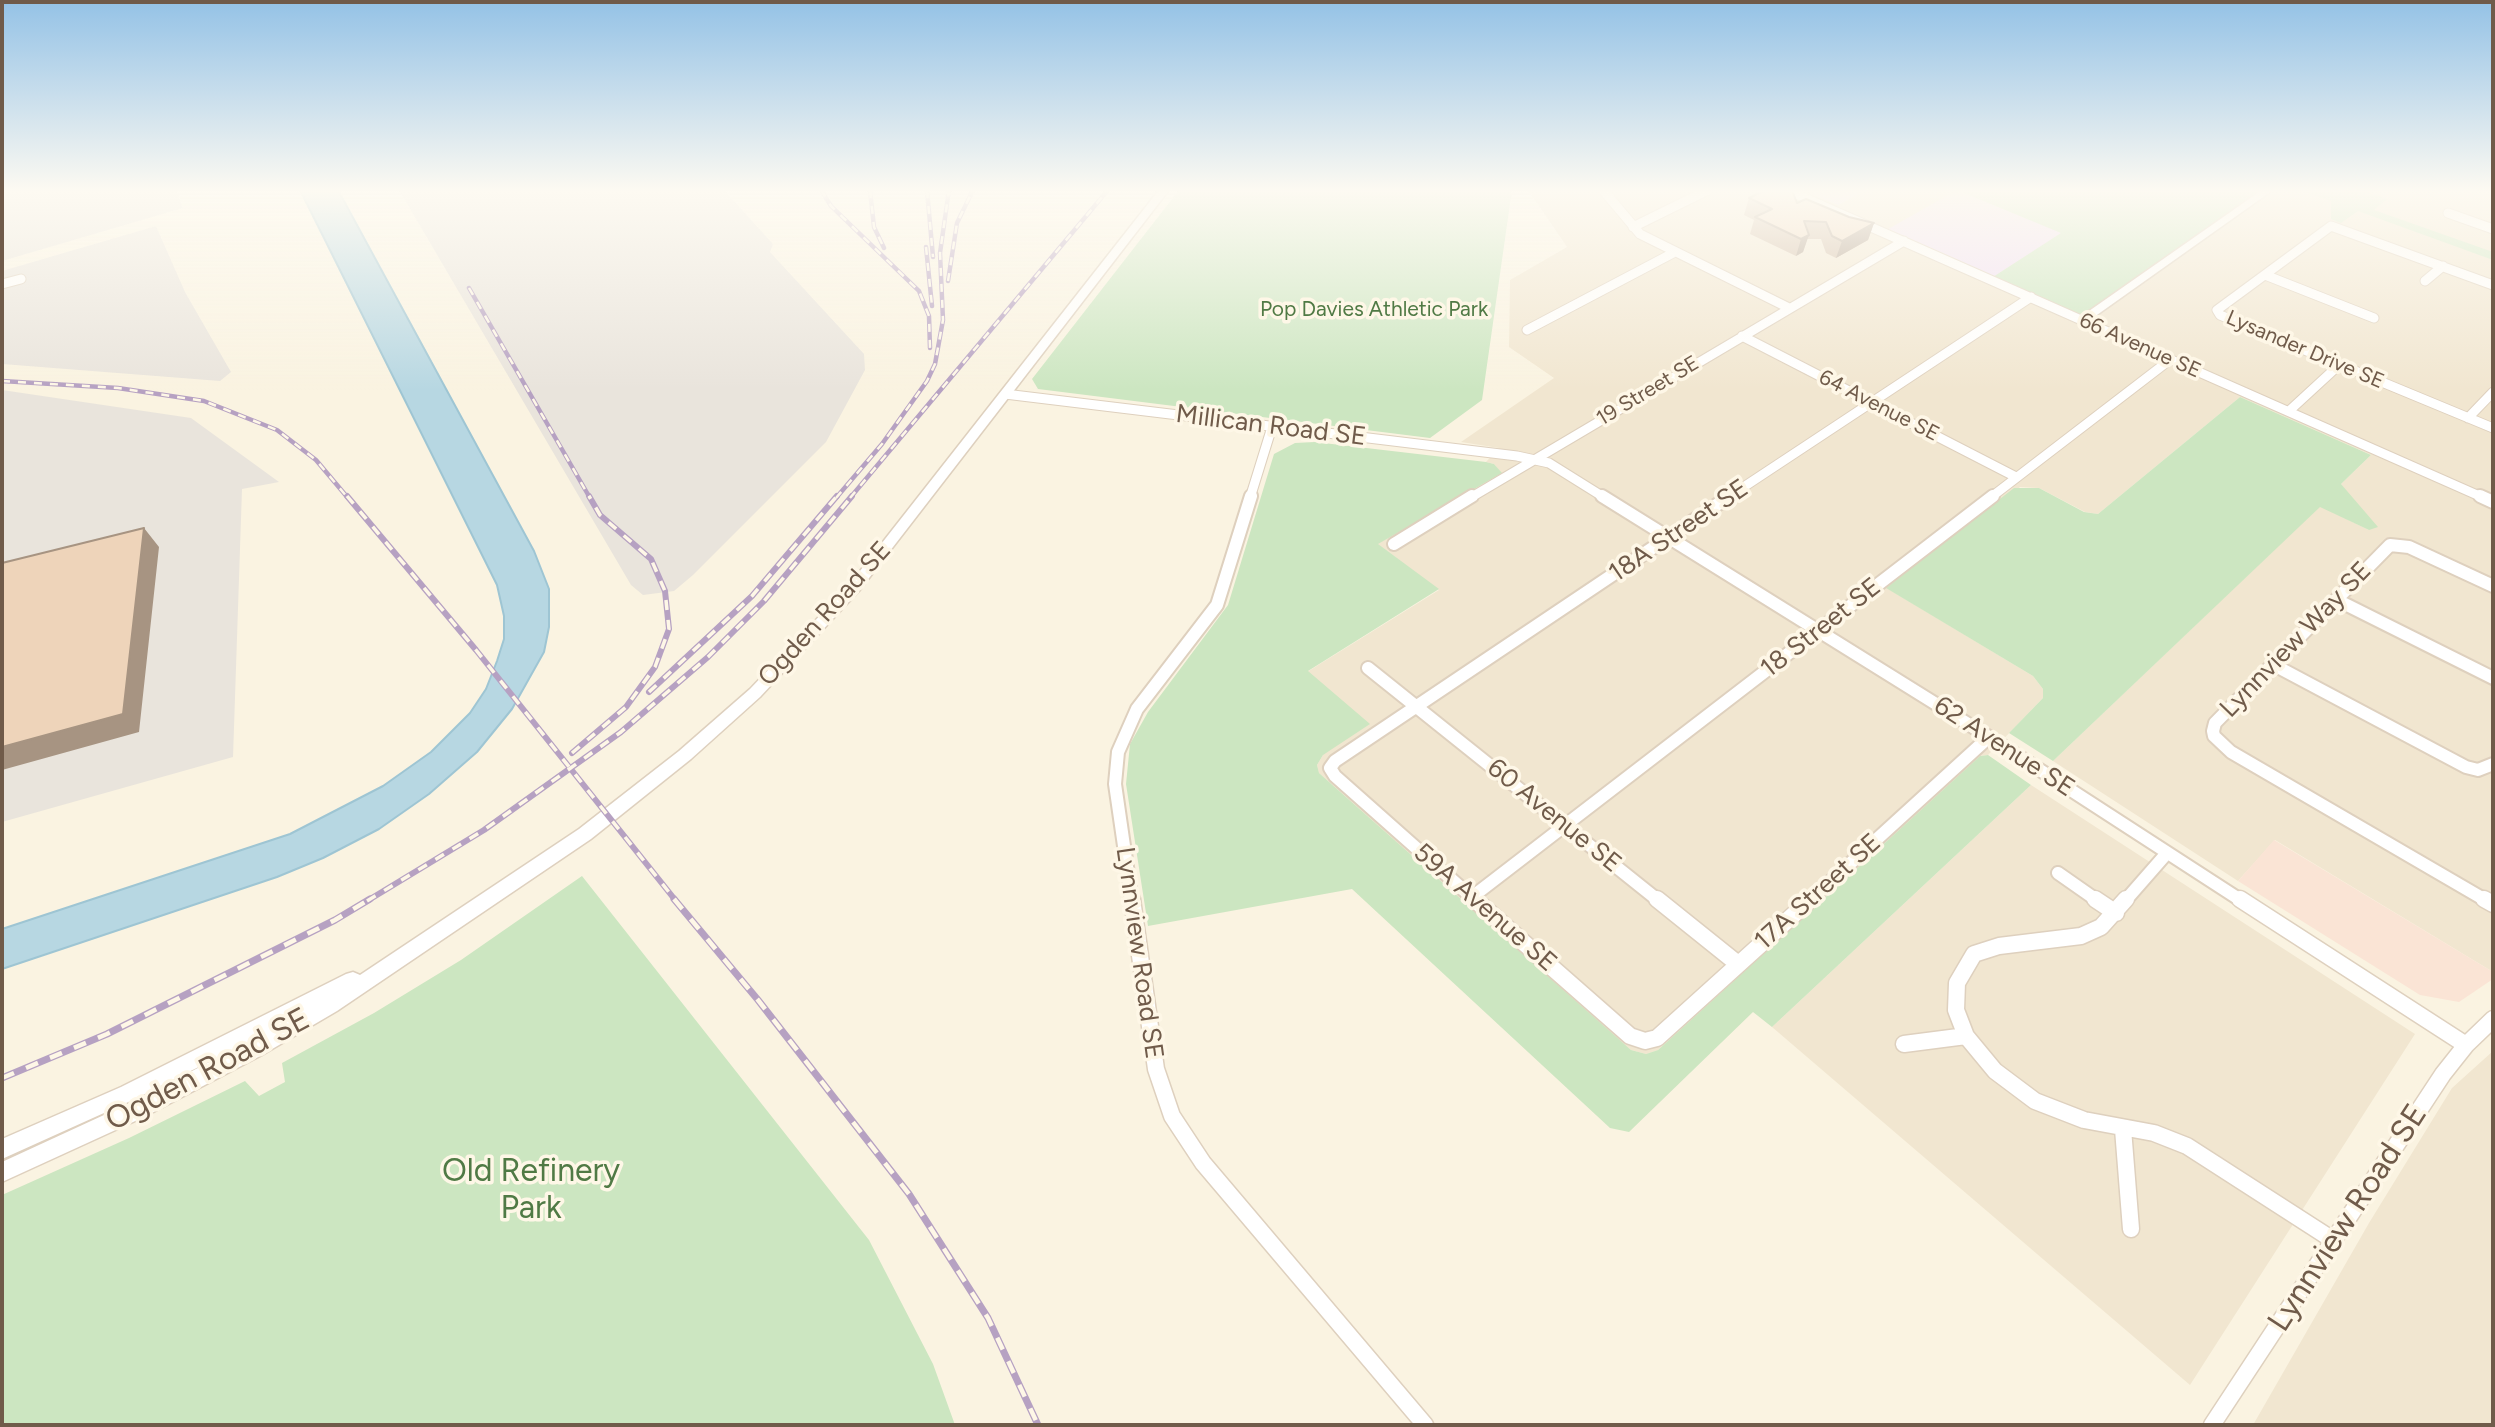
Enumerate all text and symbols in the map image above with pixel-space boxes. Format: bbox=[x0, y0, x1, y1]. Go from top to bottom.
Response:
park label: Pop Davies Athletic Park bbox=[1260, 297, 1488, 323]
street label: Lysander Drive SE bbox=[2222, 305, 2388, 395]
street label: 66 Avenue SE bbox=[2075, 308, 2205, 384]
street label: 19 Street SE bbox=[1592, 351, 1704, 431]
street label: 64 Avenue SE bbox=[1815, 365, 1943, 447]
street label: Millican Road SE bbox=[1174, 399, 1368, 453]
street label: 18A Street SE bbox=[1603, 473, 1755, 589]
street label: Ogden Road SE bbox=[752, 535, 898, 693]
street label: Lynnview Way SE bbox=[2214, 556, 2378, 724]
street label: 18 Street SE bbox=[1755, 571, 1887, 685]
street label: 62 Avenue SE bbox=[1928, 690, 2080, 804]
street label: 60 Avenue SE bbox=[1481, 752, 1627, 880]
street label: 17A Street SE bbox=[1748, 827, 1888, 957]
street label: 59A Avenue SE bbox=[1407, 837, 1563, 979]
street label: Lynnview Road SE bbox=[1109, 845, 1169, 1061]
street label: Ogden Road SE bbox=[99, 1000, 317, 1140]
street label: Lynnview Road SE bbox=[2260, 1097, 2436, 1339]
park label: Old Refinery Park bbox=[442, 1153, 620, 1228]

